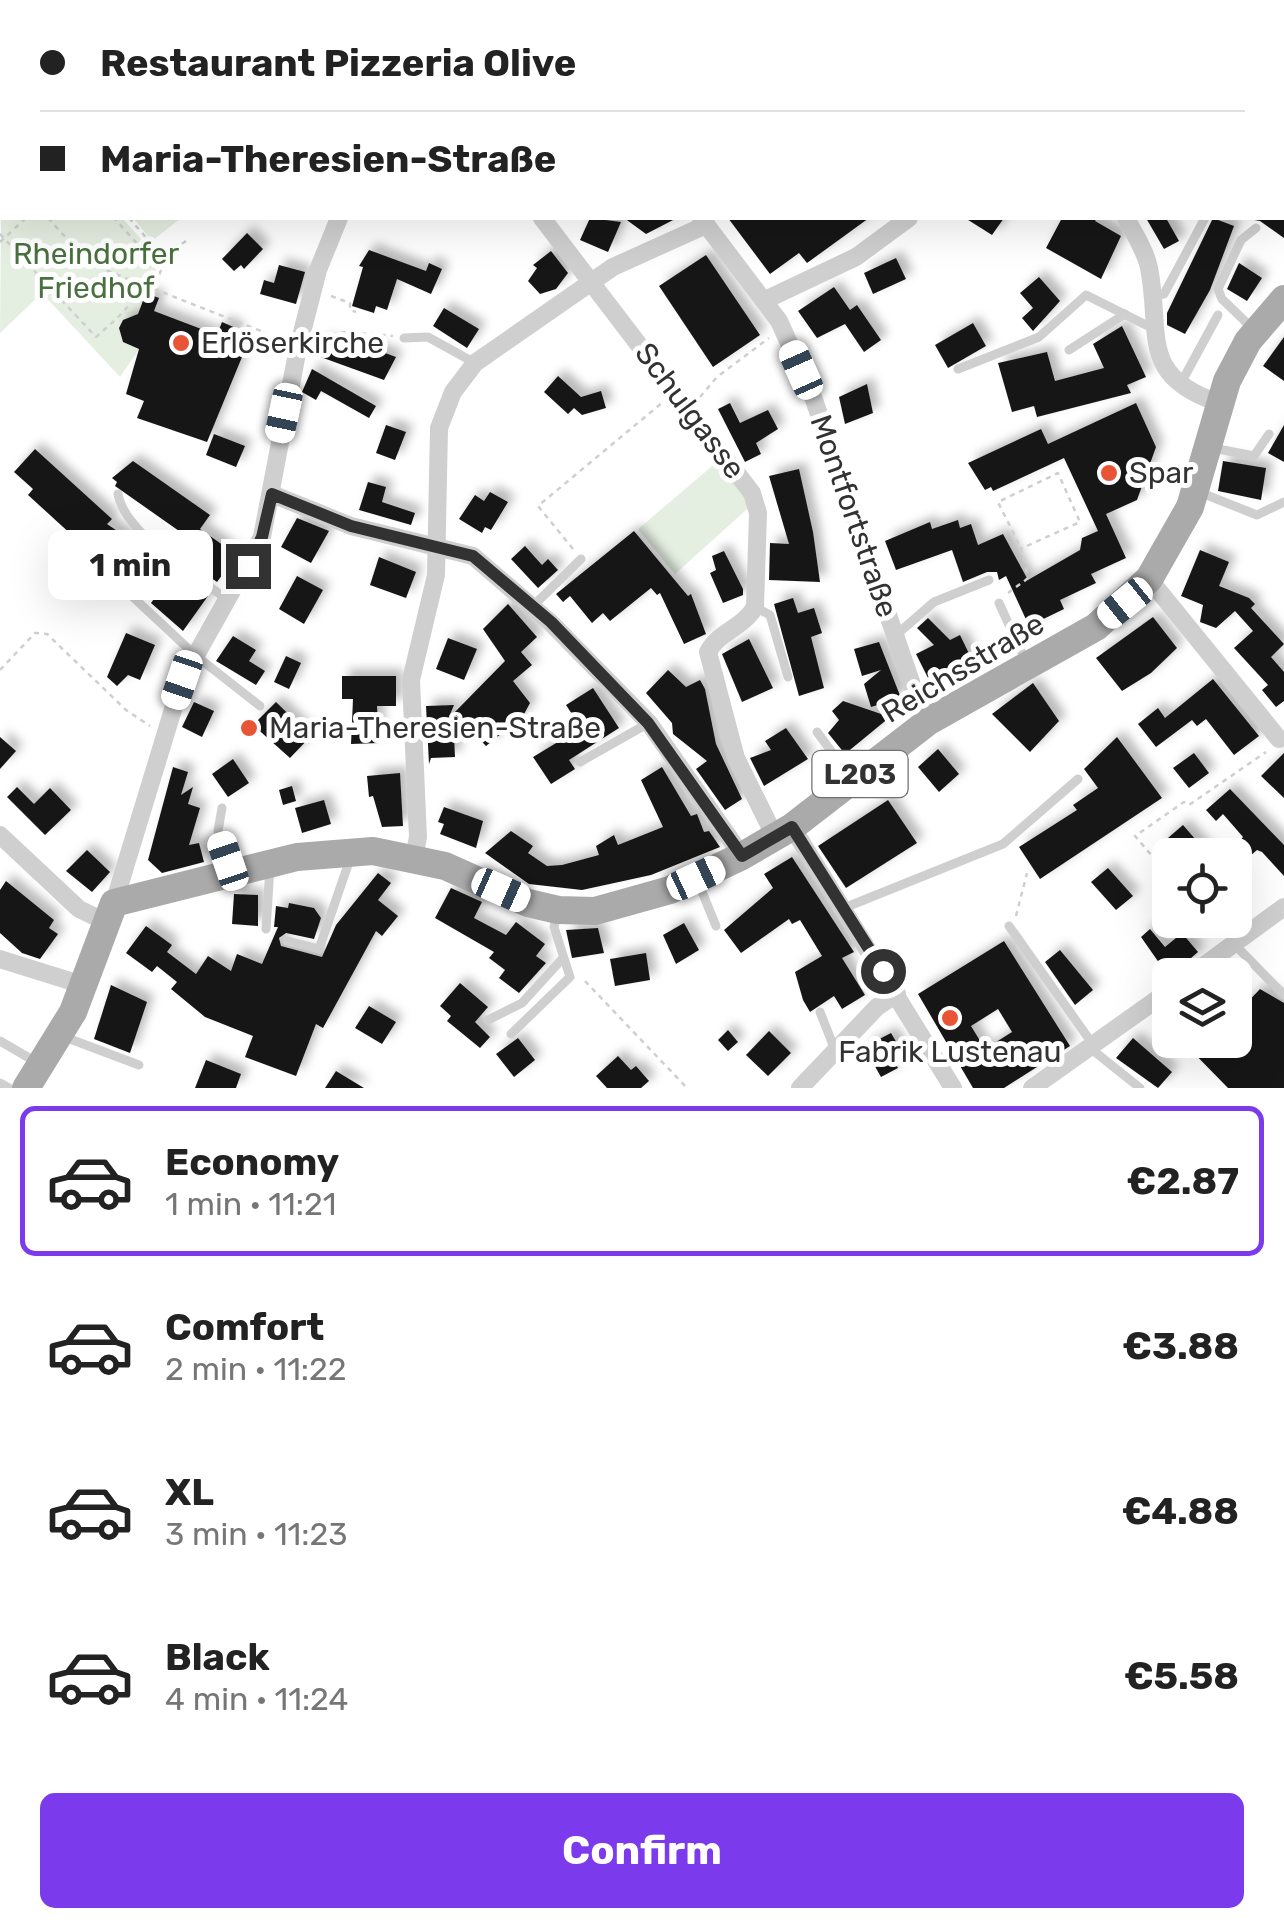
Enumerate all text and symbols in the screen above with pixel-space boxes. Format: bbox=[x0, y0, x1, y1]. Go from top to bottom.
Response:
text: Restaurant Pizzeria Olive bbox=[100, 40, 576, 86]
text: Maria-Theresien-Straße bbox=[100, 136, 556, 182]
park label: Rheindorfer Friedhof bbox=[13, 236, 180, 306]
place label: Erlöserkirche bbox=[201, 325, 384, 361]
marker: Erlöserkirche bbox=[170, 332, 192, 354]
street label: Schulgasse bbox=[627, 336, 753, 486]
car bbox=[775, 336, 827, 404]
car bbox=[263, 381, 305, 445]
street label: Montfortstraße bbox=[803, 410, 905, 622]
place label: Spar bbox=[1129, 455, 1194, 491]
marker: Spar bbox=[1098, 462, 1120, 484]
callout: 1 min bbox=[48, 531, 213, 601]
route end bbox=[226, 544, 271, 589]
text: 1 min bbox=[90, 546, 171, 584]
car bbox=[1092, 572, 1158, 634]
street label: Reichsstraße bbox=[875, 605, 1051, 731]
car bbox=[158, 647, 206, 713]
place label: Maria-Theresien-Straße bbox=[269, 710, 601, 746]
marker: Maria-Theresien-Straße bbox=[238, 717, 260, 739]
road number: L203 bbox=[812, 751, 908, 797]
car bbox=[204, 828, 252, 894]
map controls bbox=[1152, 838, 1252, 1058]
button: locate bbox=[1152, 838, 1252, 938]
car bbox=[662, 852, 730, 904]
car bbox=[467, 864, 535, 916]
route start bbox=[861, 949, 906, 994]
button: layers bbox=[1152, 958, 1252, 1058]
marker: Fabrik Lustenau bbox=[939, 1007, 961, 1029]
place label: Fabrik Lustenau bbox=[838, 1034, 1062, 1070]
icon: car bbox=[45, 1136, 135, 1226]
text: Economy bbox=[165, 1139, 339, 1185]
text: €2.87 bbox=[1126, 1158, 1239, 1204]
text: 1 min · 11:21 bbox=[165, 1185, 336, 1223]
icon: car bbox=[45, 1301, 135, 1391]
text: Comfort bbox=[165, 1304, 324, 1350]
text: €3.88 bbox=[1122, 1323, 1239, 1369]
text: 2 min · 11:22 bbox=[165, 1350, 347, 1388]
icon: car bbox=[45, 1466, 135, 1556]
text: XL bbox=[165, 1469, 214, 1515]
text: €4.88 bbox=[1121, 1488, 1239, 1534]
text: 3 min · 11:23 bbox=[165, 1515, 348, 1553]
icon: car bbox=[45, 1631, 135, 1721]
text: Black bbox=[165, 1634, 270, 1680]
text: €5.58 bbox=[1124, 1653, 1239, 1699]
text: 4 min · 11:24 bbox=[165, 1680, 348, 1718]
button: Confirm bbox=[40, 1793, 1244, 1908]

